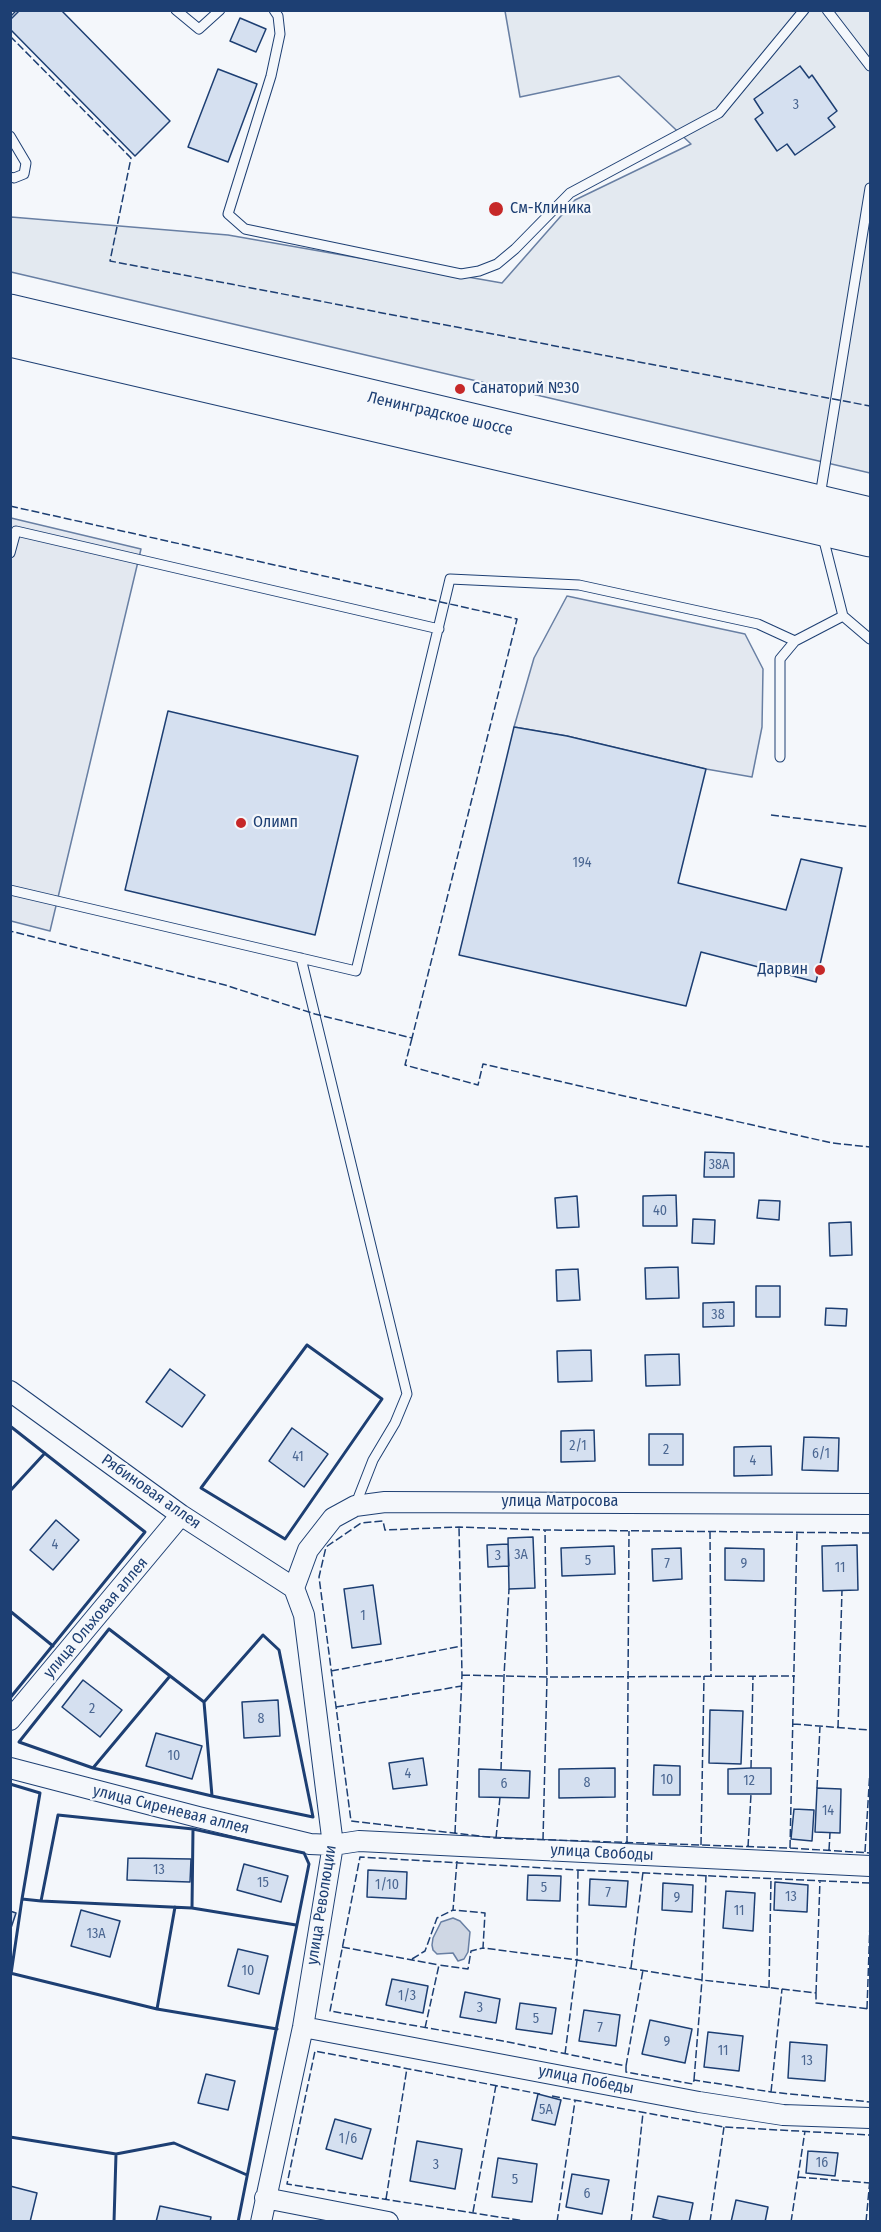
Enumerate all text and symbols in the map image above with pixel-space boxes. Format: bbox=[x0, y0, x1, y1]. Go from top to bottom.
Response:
house number: 3 bbox=[793, 97, 799, 113]
place label: См-Клиника bbox=[510, 199, 591, 219]
marker: См-Клиника bbox=[487, 200, 505, 218]
place label: Санаторий №30 bbox=[472, 379, 579, 399]
marker: Санаторий №30 bbox=[453, 382, 467, 396]
street label: Ленинградское шоссе bbox=[365, 388, 515, 440]
place label: Олимп bbox=[253, 813, 298, 833]
marker: Олимп bbox=[234, 816, 248, 830]
house number: 194 bbox=[573, 855, 591, 871]
place label: Дарвин bbox=[758, 960, 808, 980]
marker: Дарвин bbox=[813, 963, 827, 977]
house number: 38А bbox=[709, 1157, 729, 1173]
house number: 40 bbox=[653, 1203, 667, 1219]
house number: 38 bbox=[711, 1307, 725, 1323]
house number: 2/1 bbox=[569, 1438, 587, 1454]
house number: 2 bbox=[663, 1442, 669, 1458]
house number: 6/1 bbox=[812, 1446, 830, 1462]
house number: 41 bbox=[292, 1449, 304, 1465]
street label: Рябиновая аллея bbox=[98, 1451, 204, 1533]
house number: 4 bbox=[750, 1453, 756, 1469]
street label: улица Матросова bbox=[502, 1492, 618, 1512]
house number: 4 bbox=[52, 1537, 58, 1553]
house number: 3А bbox=[514, 1547, 528, 1563]
house number: 3 bbox=[495, 1548, 501, 1564]
house number: 5 bbox=[585, 1553, 591, 1569]
street label: улица Ольховая аллея bbox=[40, 1554, 152, 1682]
house number: 7 bbox=[664, 1556, 670, 1572]
house number: 9 bbox=[741, 1556, 747, 1572]
house number: 11 bbox=[835, 1560, 845, 1576]
house number: 1 bbox=[360, 1608, 366, 1624]
house number: 2 bbox=[89, 1701, 95, 1717]
house number: 8 bbox=[258, 1711, 264, 1727]
house number: 10 bbox=[168, 1748, 180, 1764]
house number: 4 bbox=[405, 1766, 411, 1782]
house number: 10 bbox=[661, 1772, 673, 1788]
house number: 12 bbox=[743, 1773, 755, 1789]
house number: 8 bbox=[584, 1775, 590, 1791]
house number: 6 bbox=[501, 1776, 507, 1792]
street label: улица Сиреневая аллея bbox=[91, 1781, 251, 1839]
house number: 14 bbox=[822, 1803, 834, 1819]
street label: улица Свободы bbox=[550, 1841, 654, 1865]
street label: улица Революции bbox=[303, 1844, 341, 1966]
house number: 13 bbox=[153, 1862, 165, 1878]
house number: 15 bbox=[257, 1875, 269, 1891]
house number: 1/10 bbox=[375, 1877, 399, 1893]
house number: 5 bbox=[541, 1880, 547, 1896]
house number: 7 bbox=[605, 1885, 611, 1901]
house number: 13 bbox=[785, 1889, 797, 1905]
house number: 9 bbox=[674, 1890, 680, 1906]
house number: 11 bbox=[734, 1903, 744, 1919]
house number: 13А bbox=[86, 1926, 106, 1942]
house number: 10 bbox=[242, 1963, 254, 1979]
house number: 1/3 bbox=[398, 1988, 416, 2004]
house number: 3 bbox=[477, 2000, 483, 2016]
house number: 5 bbox=[533, 2011, 539, 2027]
house number: 7 bbox=[597, 2020, 603, 2036]
house number: 9 bbox=[664, 2034, 670, 2050]
house number: 11 bbox=[718, 2043, 728, 2059]
house number: 13 bbox=[801, 2053, 813, 2069]
street label: улица Победы bbox=[537, 2061, 635, 2099]
house number: 5А bbox=[539, 2102, 553, 2118]
house number: 1/6 bbox=[339, 2131, 357, 2147]
house number: 16 bbox=[816, 2155, 828, 2171]
house number: 3 bbox=[433, 2157, 439, 2173]
house number: 5 bbox=[512, 2172, 518, 2188]
house number: 6 bbox=[584, 2186, 590, 2202]

